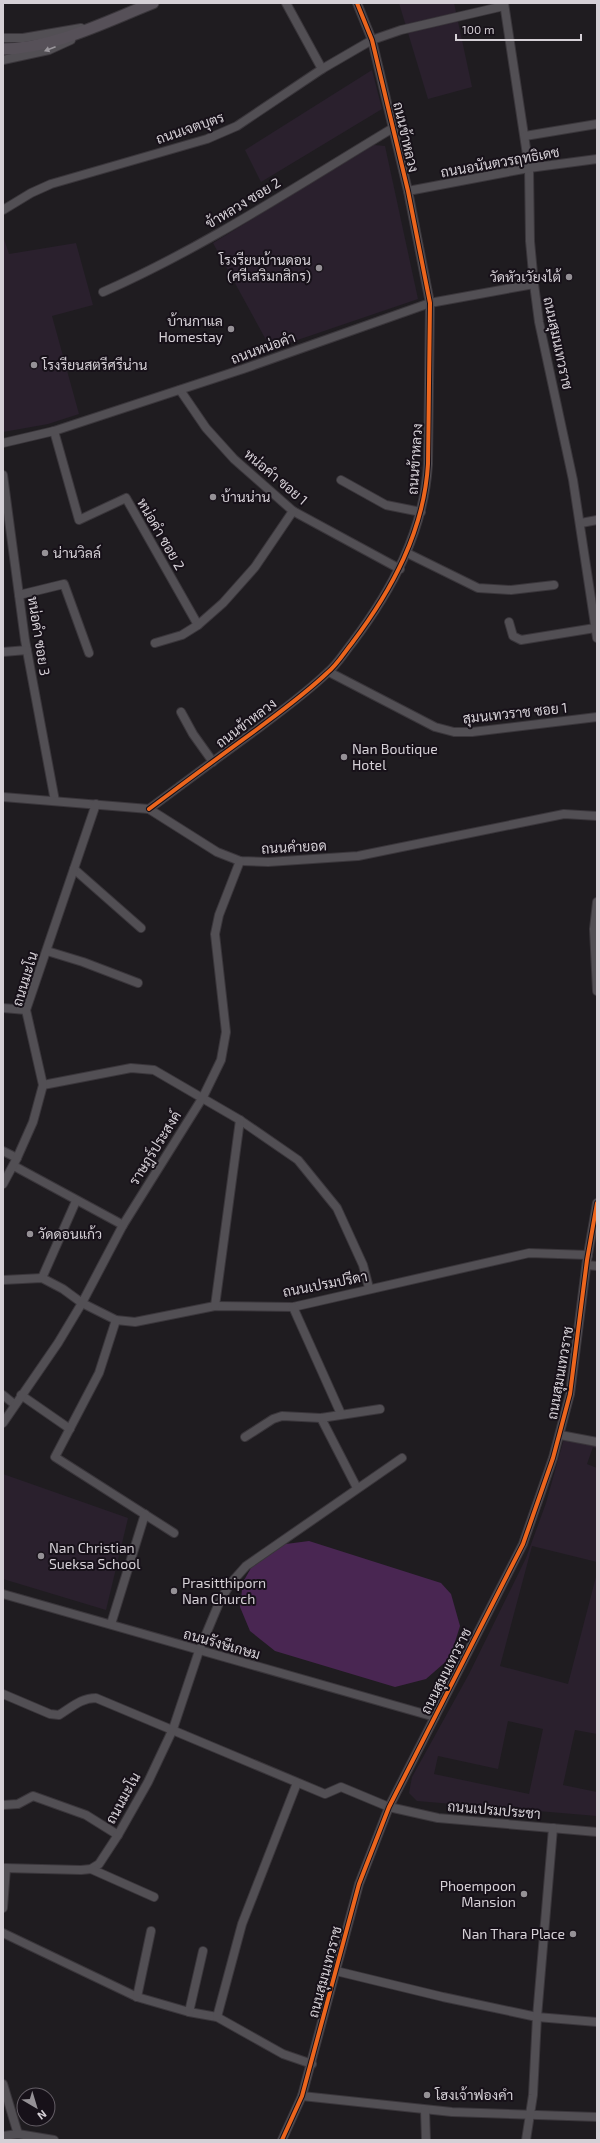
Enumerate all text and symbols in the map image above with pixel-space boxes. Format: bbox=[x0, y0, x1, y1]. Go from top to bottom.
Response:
scale bar bbox=[456, 16, 581, 42]
text: 100 m bbox=[462, 22, 494, 36]
one-way arrow bbox=[44, 47, 56, 53]
street label: ถนนข้าหลวง bbox=[390, 100, 423, 174]
street label: ถนนเจตบุตร bbox=[154, 108, 227, 149]
street label: ถนนอนันตวรฤทธิเดช bbox=[439, 143, 561, 181]
street label: ข้าหลวง ซอย 2 bbox=[202, 173, 283, 232]
place label: โรงรียนบ้านดอน (ศรีเสริมกสิกร) bbox=[218, 251, 311, 284]
marker: โรงรียนบ้านดอน (ศรีเสริมกสิกร) bbox=[314, 263, 324, 273]
place label: วัดหัวเวัยงไต้ bbox=[490, 268, 562, 285]
marker: วัดหัวเวัยงไต้ bbox=[564, 272, 574, 282]
street label: ถนนสุมนเทวราช bbox=[538, 295, 577, 391]
place label: บ้านกาแล Homestay bbox=[158, 312, 224, 345]
marker: บ้านกาแล Homestay bbox=[226, 324, 236, 334]
street label: ถนนหน่อคำ bbox=[228, 328, 297, 367]
place label: โรงรียนสตรีศรีน่าน bbox=[41, 356, 147, 373]
marker: โรงรียนสตรีศรีน่าน bbox=[29, 360, 39, 370]
street label: ถนนข้าหลวง bbox=[404, 423, 425, 495]
street label: หน่อคำ ซอย 1 bbox=[241, 445, 312, 508]
place label: บ้านน่าน bbox=[221, 488, 270, 505]
marker: บ้านน่าน bbox=[208, 492, 218, 502]
street label: หน่อคำ ซอย 2 bbox=[134, 495, 189, 573]
place label: น่านวิลล์ bbox=[53, 544, 101, 561]
marker: น่านวิลล์ bbox=[40, 548, 50, 558]
street label: หน่อคำ ซอย 3 bbox=[25, 595, 54, 677]
street label: ถนนข้าหลวง bbox=[212, 694, 279, 751]
street label: สุมนเทวราช ซอย 1 bbox=[462, 699, 568, 728]
place label: Nan Boutique Hotel bbox=[352, 740, 438, 773]
marker: Nan Boutique Hotel bbox=[339, 752, 349, 762]
street label: ถนนคำยอด bbox=[261, 836, 327, 857]
street label: ถนนมะโน bbox=[8, 949, 41, 1008]
street label: ราษฎร์ประสงค์ bbox=[125, 1107, 185, 1189]
place label: วัดดอนแก้ว bbox=[38, 1225, 102, 1242]
marker: วัดดอนแก้ว bbox=[25, 1229, 35, 1239]
street label: ถนนเปรมปรีดา bbox=[281, 1267, 369, 1300]
street label: ถนนสุมนเทวราช bbox=[543, 1325, 578, 1421]
place label: Nan Christian Sueksa School bbox=[49, 1539, 141, 1572]
marker: Nan Christian Sueksa School bbox=[36, 1551, 46, 1561]
place label: Prasitthiporn Nan Church bbox=[182, 1574, 266, 1607]
marker: Prasitthiporn Nan Church bbox=[169, 1586, 179, 1596]
street label: ถนนรังษีเกษม bbox=[182, 1624, 262, 1663]
street label: ถนนสุมนเทวราช bbox=[417, 1625, 476, 1718]
street label: ถนนมะโน bbox=[101, 1769, 144, 1826]
street label: ถนนเปรมประชา bbox=[447, 1797, 541, 1822]
place label: Phoempoon Mansion bbox=[440, 1877, 516, 1910]
marker: Phoempoon Mansion bbox=[519, 1889, 529, 1899]
street label: ถนนสุมนเทวราช bbox=[304, 1924, 347, 2020]
place label: Nan Thara Place bbox=[462, 1925, 565, 1942]
marker: Nan Thara Place bbox=[568, 1929, 578, 1939]
place label: โฮงเจ้าฟองคำ bbox=[434, 2086, 513, 2103]
north arrow bbox=[16, 2087, 56, 2127]
marker: โฮงเจ้าฟองคำ bbox=[422, 2090, 432, 2100]
text: N bbox=[35, 2108, 50, 2123]

